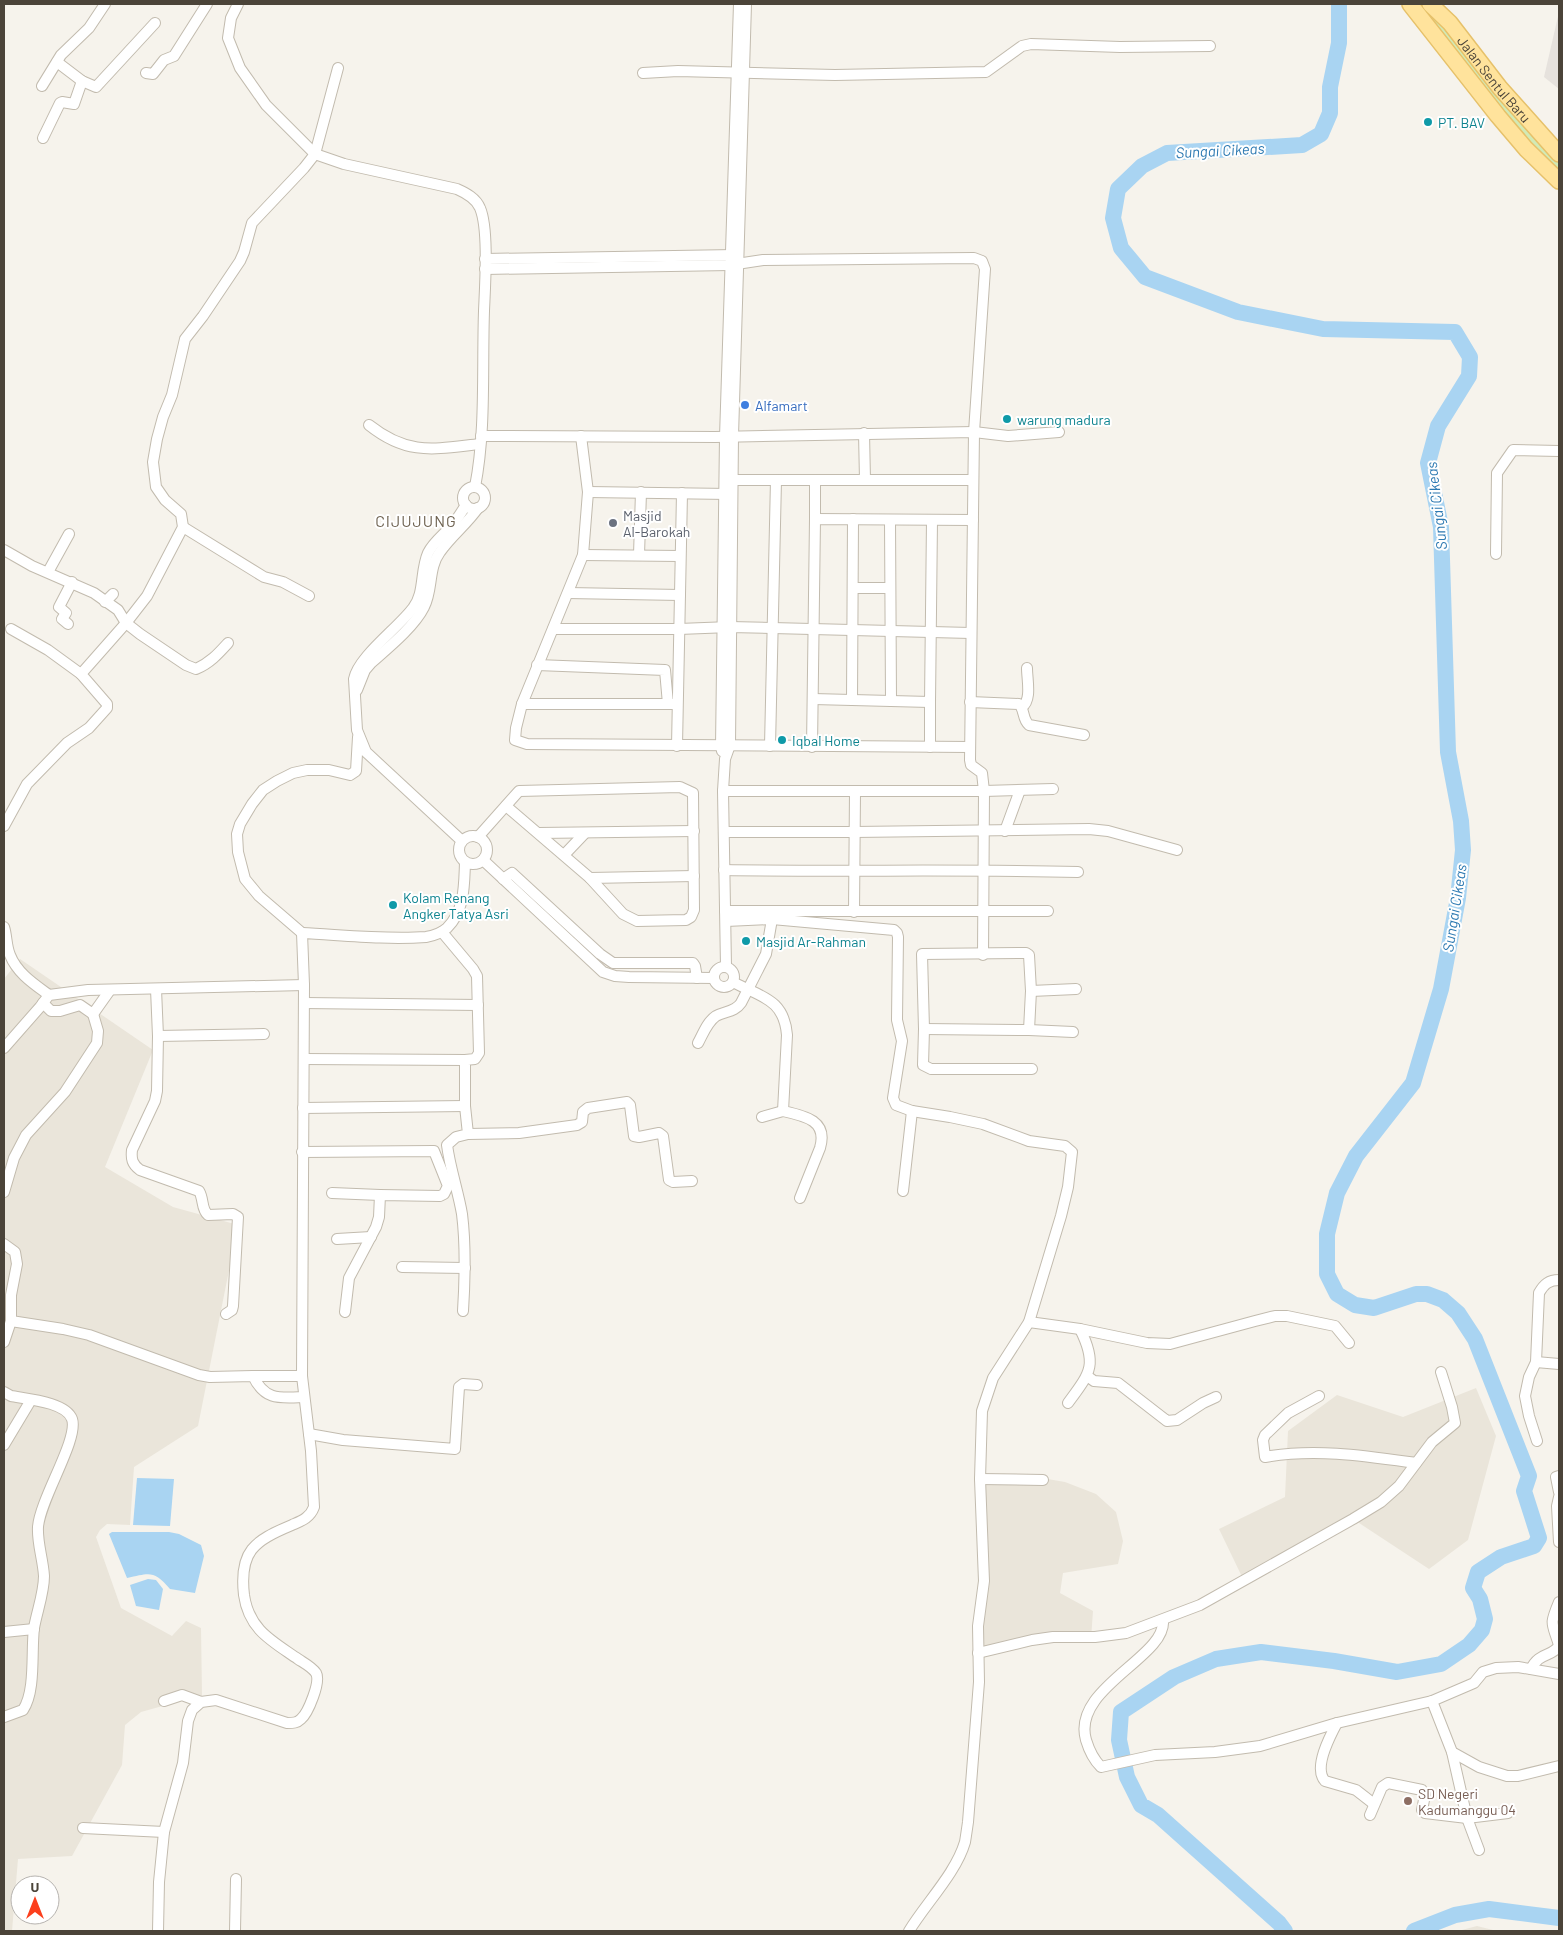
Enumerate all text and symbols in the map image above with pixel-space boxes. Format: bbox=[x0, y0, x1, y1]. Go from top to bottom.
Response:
street label: Jalan Sentul Baru bbox=[1454, 32, 1535, 125]
place label: PT. BAV bbox=[1438, 114, 1485, 131]
marker: PT. BAV bbox=[1422, 116, 1434, 128]
water label: Sungai Cikeas bbox=[1175, 139, 1265, 161]
place label: Alfamart bbox=[755, 397, 808, 414]
marker: Alfamart bbox=[739, 399, 751, 411]
place label: warung madura bbox=[1017, 411, 1111, 428]
marker: warung madura bbox=[1001, 413, 1013, 425]
water label: Sungai Cikeas bbox=[1422, 461, 1450, 551]
place label: Masjid Al-Barokah bbox=[623, 507, 690, 540]
district label: CIJUJUNG bbox=[375, 511, 457, 530]
marker: Masjid Al-Barokah bbox=[607, 517, 619, 529]
place label: Iqbal Home bbox=[792, 732, 860, 749]
marker: Iqbal Home bbox=[776, 734, 788, 746]
water label: Sungai Cikeas bbox=[1438, 863, 1470, 953]
place label: Kolam Renang Angker Tatya Asri bbox=[403, 889, 509, 922]
marker: Kolam Renang Angker Tatya Asri bbox=[387, 899, 399, 911]
place label: Masjid Ar-Rahman bbox=[756, 933, 866, 950]
marker: Masjid Ar-Rahman bbox=[740, 935, 752, 947]
place label: SD Negeri Kadumanggu 04 bbox=[1418, 1785, 1516, 1818]
marker: SD Negeri Kadumanggu 04 bbox=[1402, 1795, 1414, 1807]
north arrow bbox=[10, 1875, 60, 1925]
text: U bbox=[31, 1878, 40, 1895]

